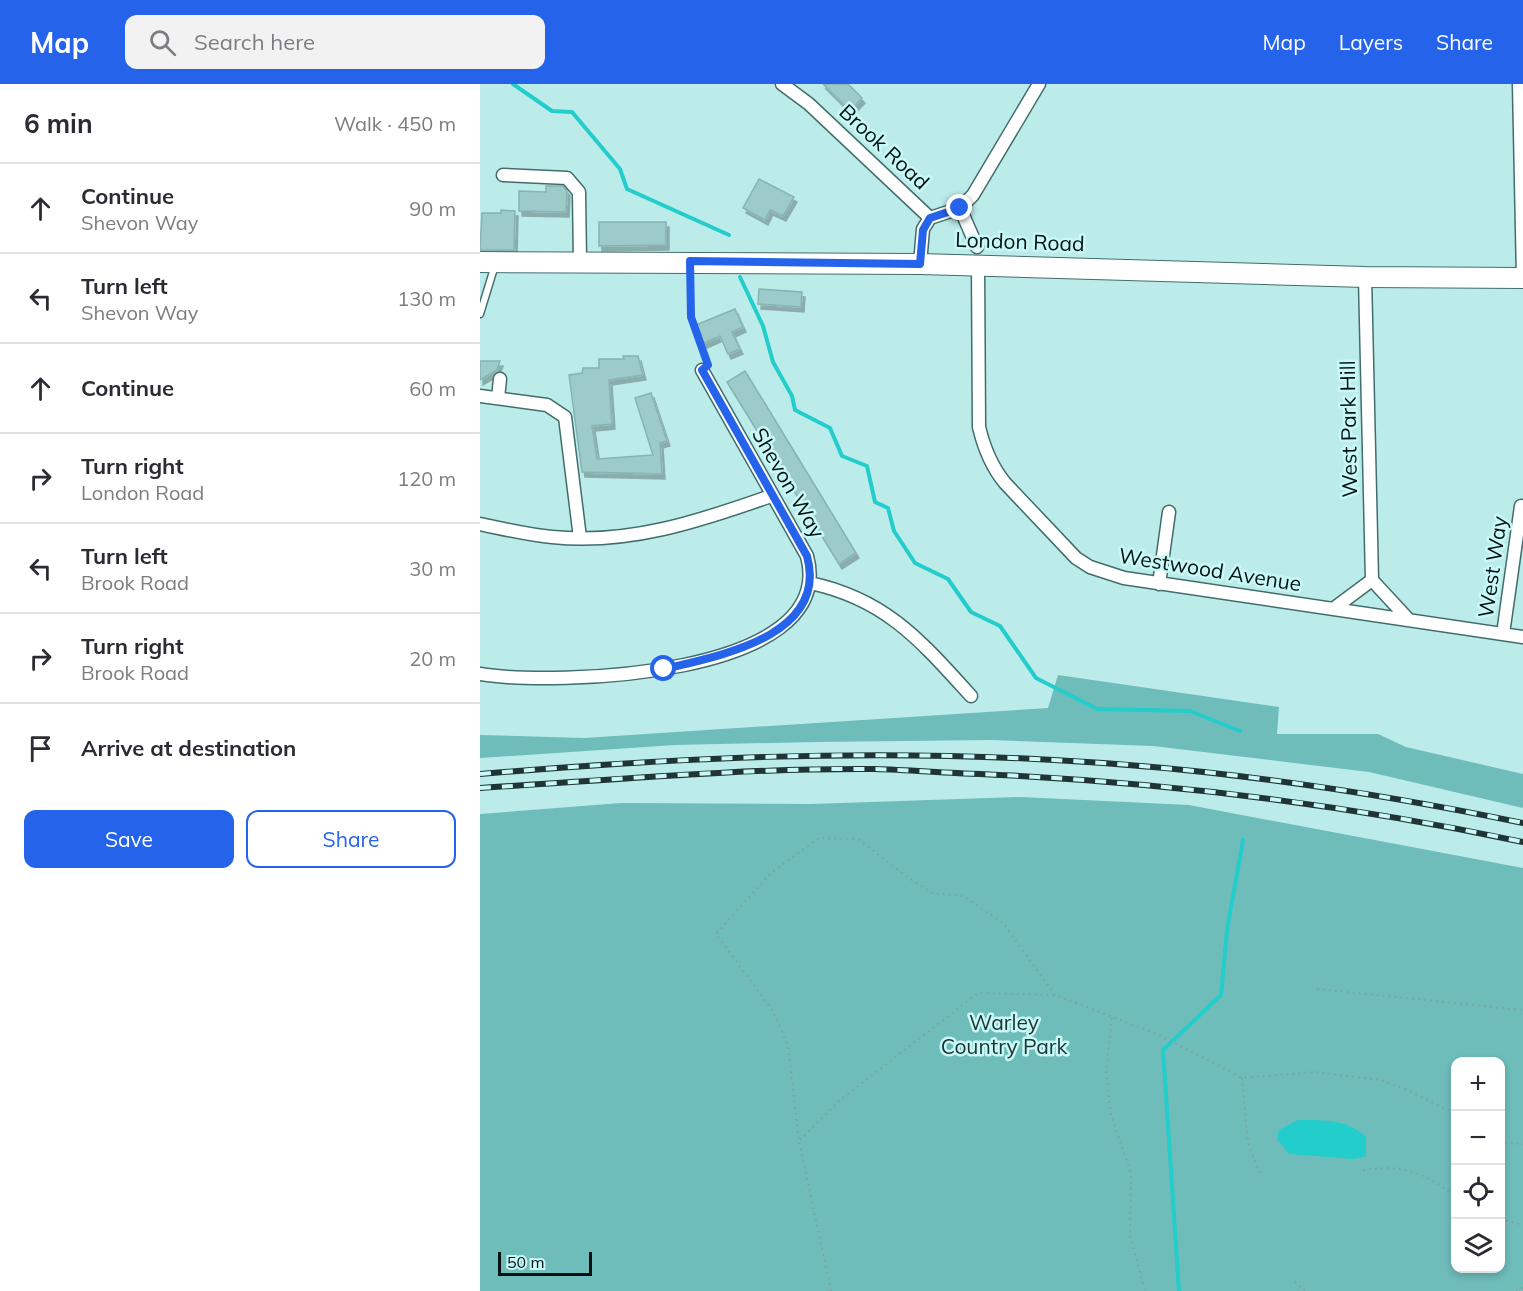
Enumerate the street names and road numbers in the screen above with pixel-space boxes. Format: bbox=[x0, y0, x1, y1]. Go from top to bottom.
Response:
street label: Brook Road bbox=[834, 98, 935, 194]
street label: London Road bbox=[955, 226, 1085, 256]
street label: West Park Hill bbox=[1334, 360, 1362, 498]
street label: Shevon Way bbox=[747, 423, 831, 542]
street label: West Way bbox=[1472, 514, 1512, 619]
street label: Westwood Avenue bbox=[1117, 542, 1303, 596]

